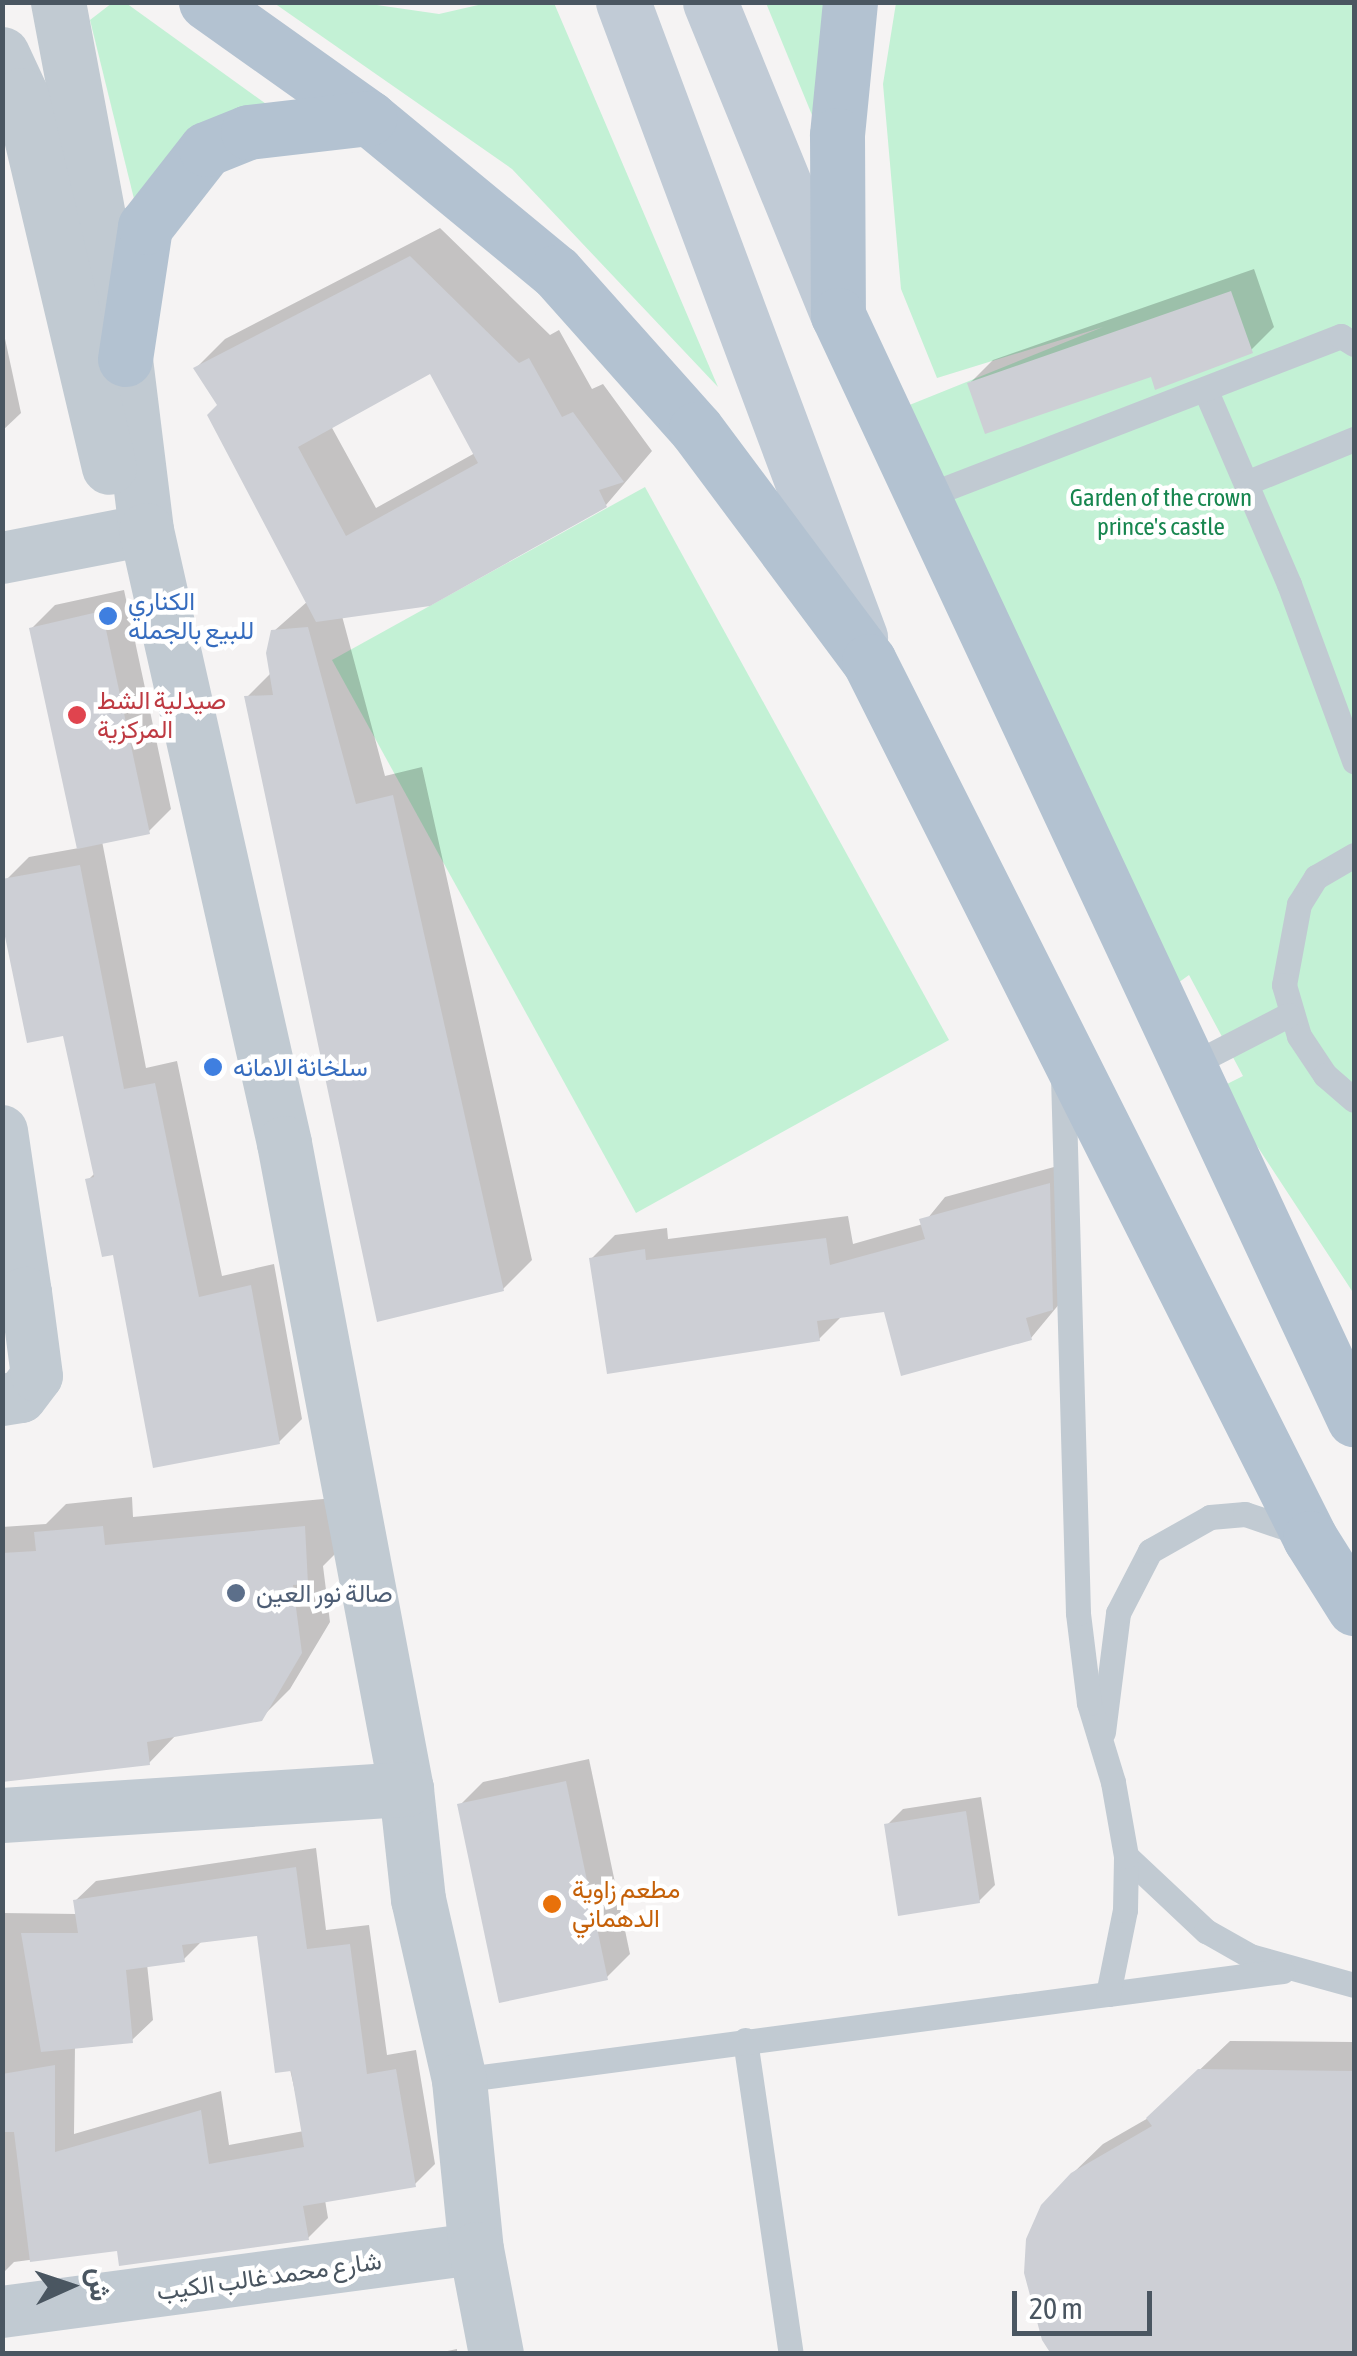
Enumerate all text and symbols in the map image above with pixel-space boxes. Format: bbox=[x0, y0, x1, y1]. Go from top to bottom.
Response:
park label: Garden of the crown prince's castle bbox=[1070, 483, 1252, 542]
place label: الكناري للبيع بالجمله bbox=[128, 587, 254, 646]
marker: الكناري للبيع بالجمله bbox=[97, 605, 119, 627]
place label: صيدلية الشط المركزية bbox=[97, 686, 226, 745]
marker: صيدلية الشط المركزية bbox=[66, 704, 88, 726]
place label: سلخانة الامانه bbox=[233, 1052, 368, 1082]
marker: سلخانة الامانه bbox=[202, 1056, 224, 1078]
place label: صالة نور العين bbox=[256, 1578, 393, 1608]
marker: صالة نور العين bbox=[225, 1582, 247, 1604]
place label: مطعم زاوية الدهماني bbox=[572, 1875, 680, 1934]
marker: مطعم زاوية الدهماني bbox=[541, 1893, 563, 1915]
north arrow bbox=[20, 2236, 120, 2336]
street label: شارع محمد غالب الكيب bbox=[155, 2245, 383, 2307]
text: ش bbox=[83, 2267, 117, 2302]
scale bar bbox=[1017, 2271, 1157, 2333]
text: 20 m bbox=[1029, 2291, 1083, 2325]

